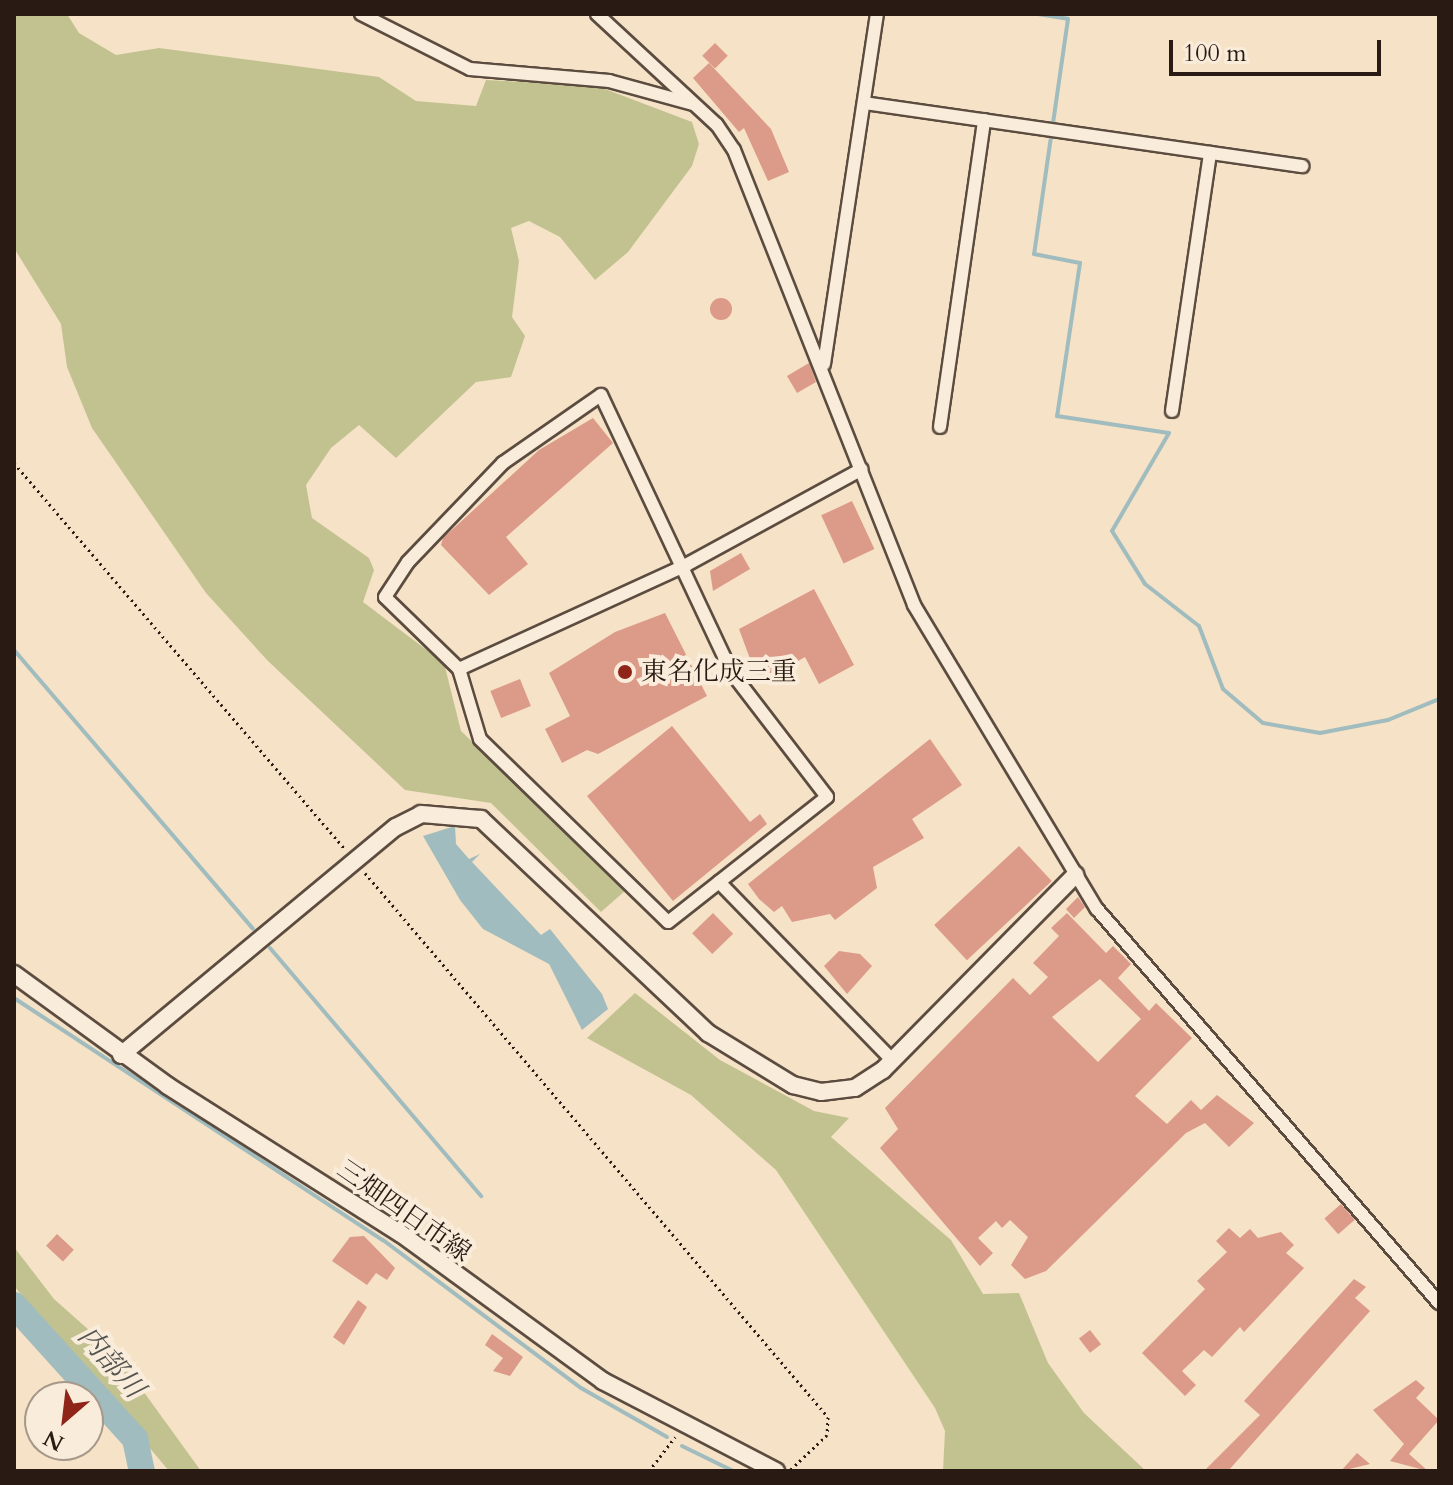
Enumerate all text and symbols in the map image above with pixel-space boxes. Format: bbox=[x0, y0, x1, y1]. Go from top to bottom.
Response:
scale bar bbox=[1173, 24, 1385, 74]
text: 100 m bbox=[1183, 37, 1247, 70]
place label: 東名化成三重 bbox=[641, 656, 797, 688]
marker: 東名化成三重 bbox=[616, 663, 634, 681]
street label: 三畑四日市線 bbox=[331, 1153, 477, 1269]
water label: 内部川 bbox=[71, 1319, 151, 1405]
north arrow bbox=[24, 1381, 104, 1461]
text: N bbox=[38, 1423, 69, 1458]

